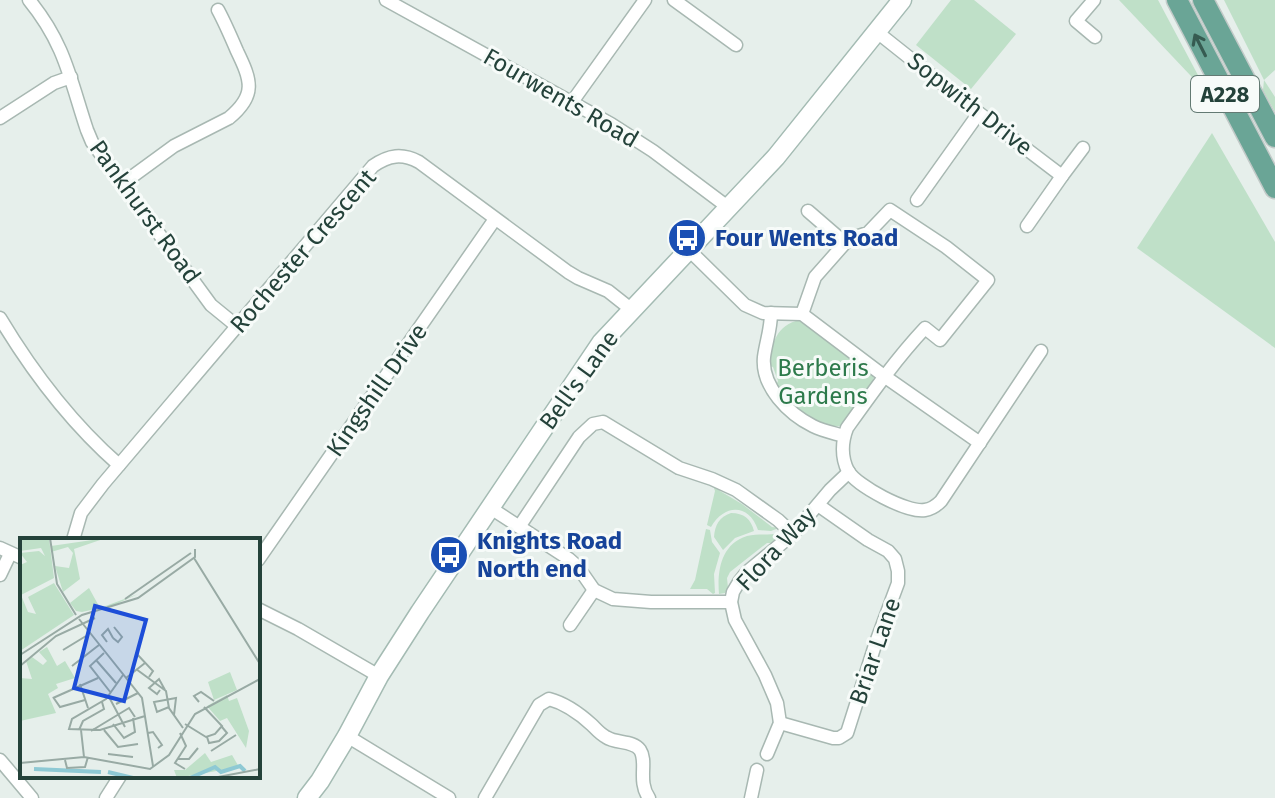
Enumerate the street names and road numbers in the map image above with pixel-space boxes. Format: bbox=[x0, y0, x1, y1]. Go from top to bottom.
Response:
street label: Fourwents Road bbox=[479, 42, 643, 154]
street label: Sopwith Drive bbox=[902, 47, 1038, 161]
road number: A228 bbox=[1191, 76, 1259, 112]
street label: Pankhurst Road bbox=[84, 135, 206, 289]
street label: Rochester Crescent bbox=[224, 163, 382, 339]
street label: Kingshill Drive bbox=[321, 318, 433, 462]
street label: Bell's Lane bbox=[534, 325, 624, 435]
street label: Flora Way bbox=[730, 501, 822, 597]
street label: Briar Lane bbox=[844, 594, 906, 708]

